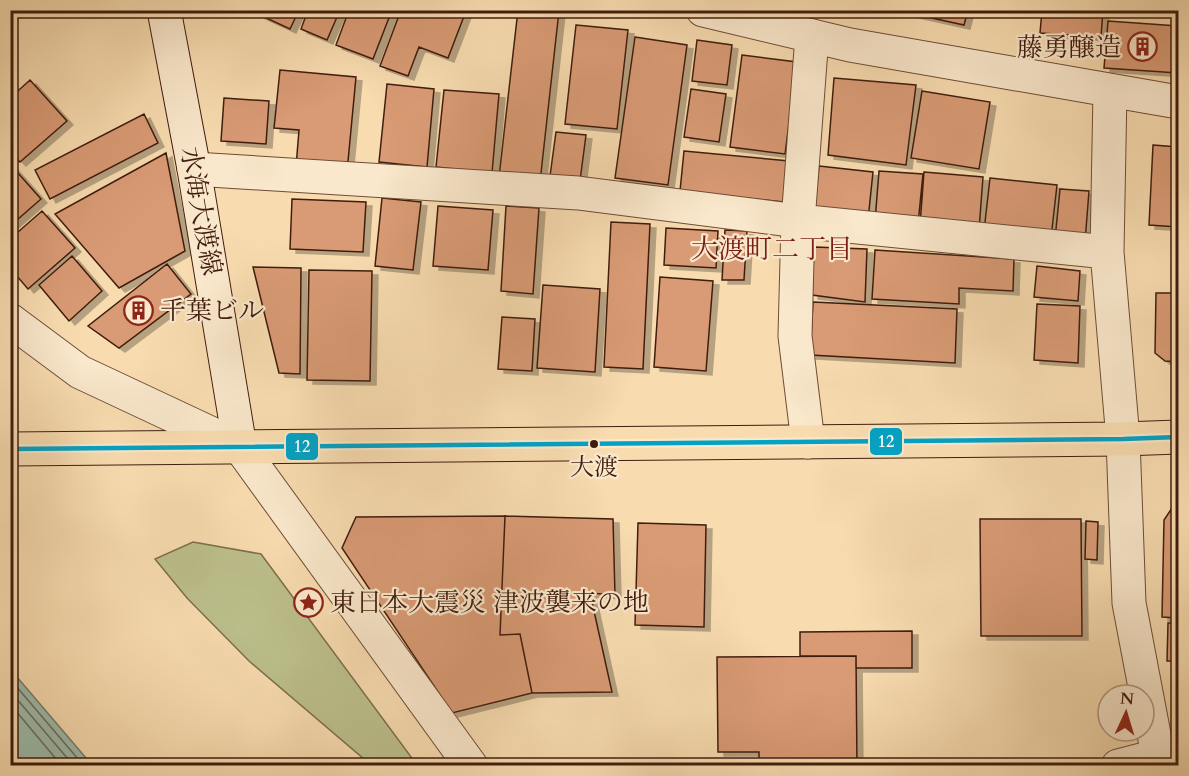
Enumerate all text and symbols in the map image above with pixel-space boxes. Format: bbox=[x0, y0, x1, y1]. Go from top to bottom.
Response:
place label: 藤勇醸造 bbox=[1017, 30, 1121, 65]
building icon: 藤勇醸造 bbox=[1126, 31, 1158, 63]
street label: 水海大渡線 bbox=[172, 144, 230, 278]
district label: 大渡町二丁目 bbox=[691, 231, 853, 268]
place label: 千葉ビル bbox=[160, 293, 264, 328]
building icon: 千葉ビル bbox=[123, 294, 155, 326]
line badge: 12 bbox=[869, 427, 903, 456]
text: 12 bbox=[878, 431, 894, 453]
line badge: 12 bbox=[285, 432, 319, 461]
text: 12 bbox=[294, 436, 310, 458]
marker: 大渡 bbox=[588, 438, 600, 450]
place label: 大渡 bbox=[570, 451, 618, 484]
place label: 東日本大震災 津波襲来の地 bbox=[330, 585, 649, 620]
place icon: 東日本大震災 津波襲来の地 bbox=[293, 586, 325, 618]
north arrow bbox=[1096, 683, 1156, 743]
text: N bbox=[1119, 688, 1135, 710]

